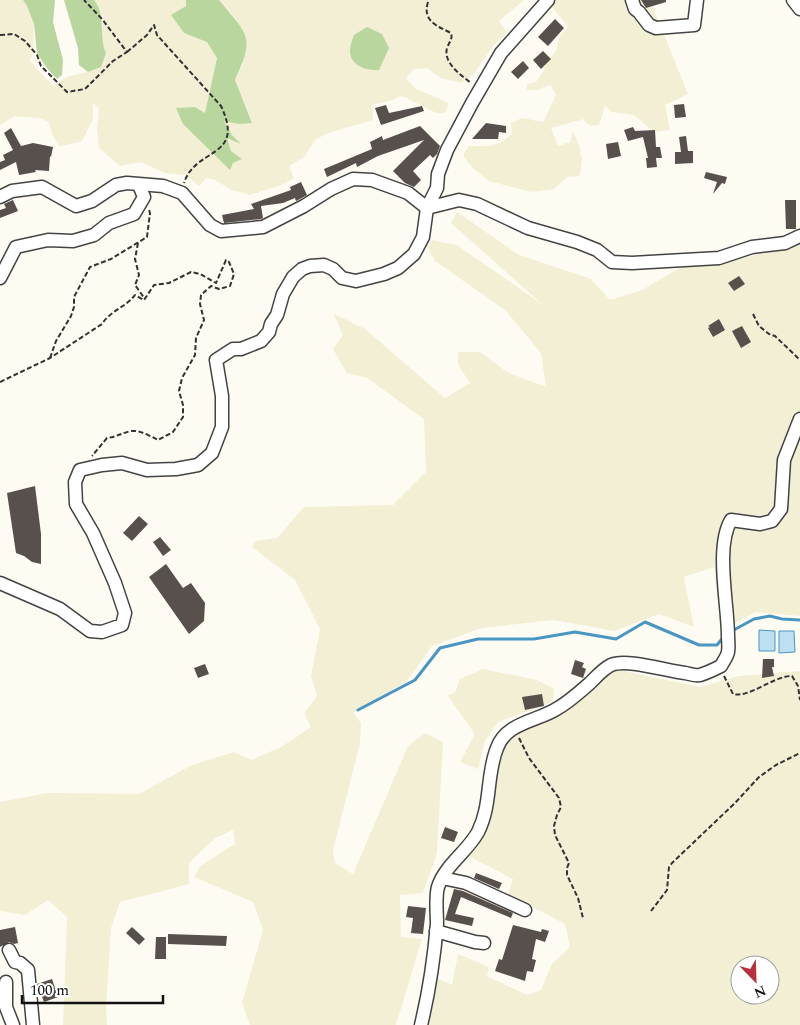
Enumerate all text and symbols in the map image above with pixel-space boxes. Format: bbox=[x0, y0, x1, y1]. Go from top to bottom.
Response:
north arrow bbox=[730, 955, 780, 1005]
scale bar bbox=[22, 972, 164, 1004]
text: 100 m bbox=[30, 979, 69, 1002]
text: N bbox=[751, 980, 769, 1003]

